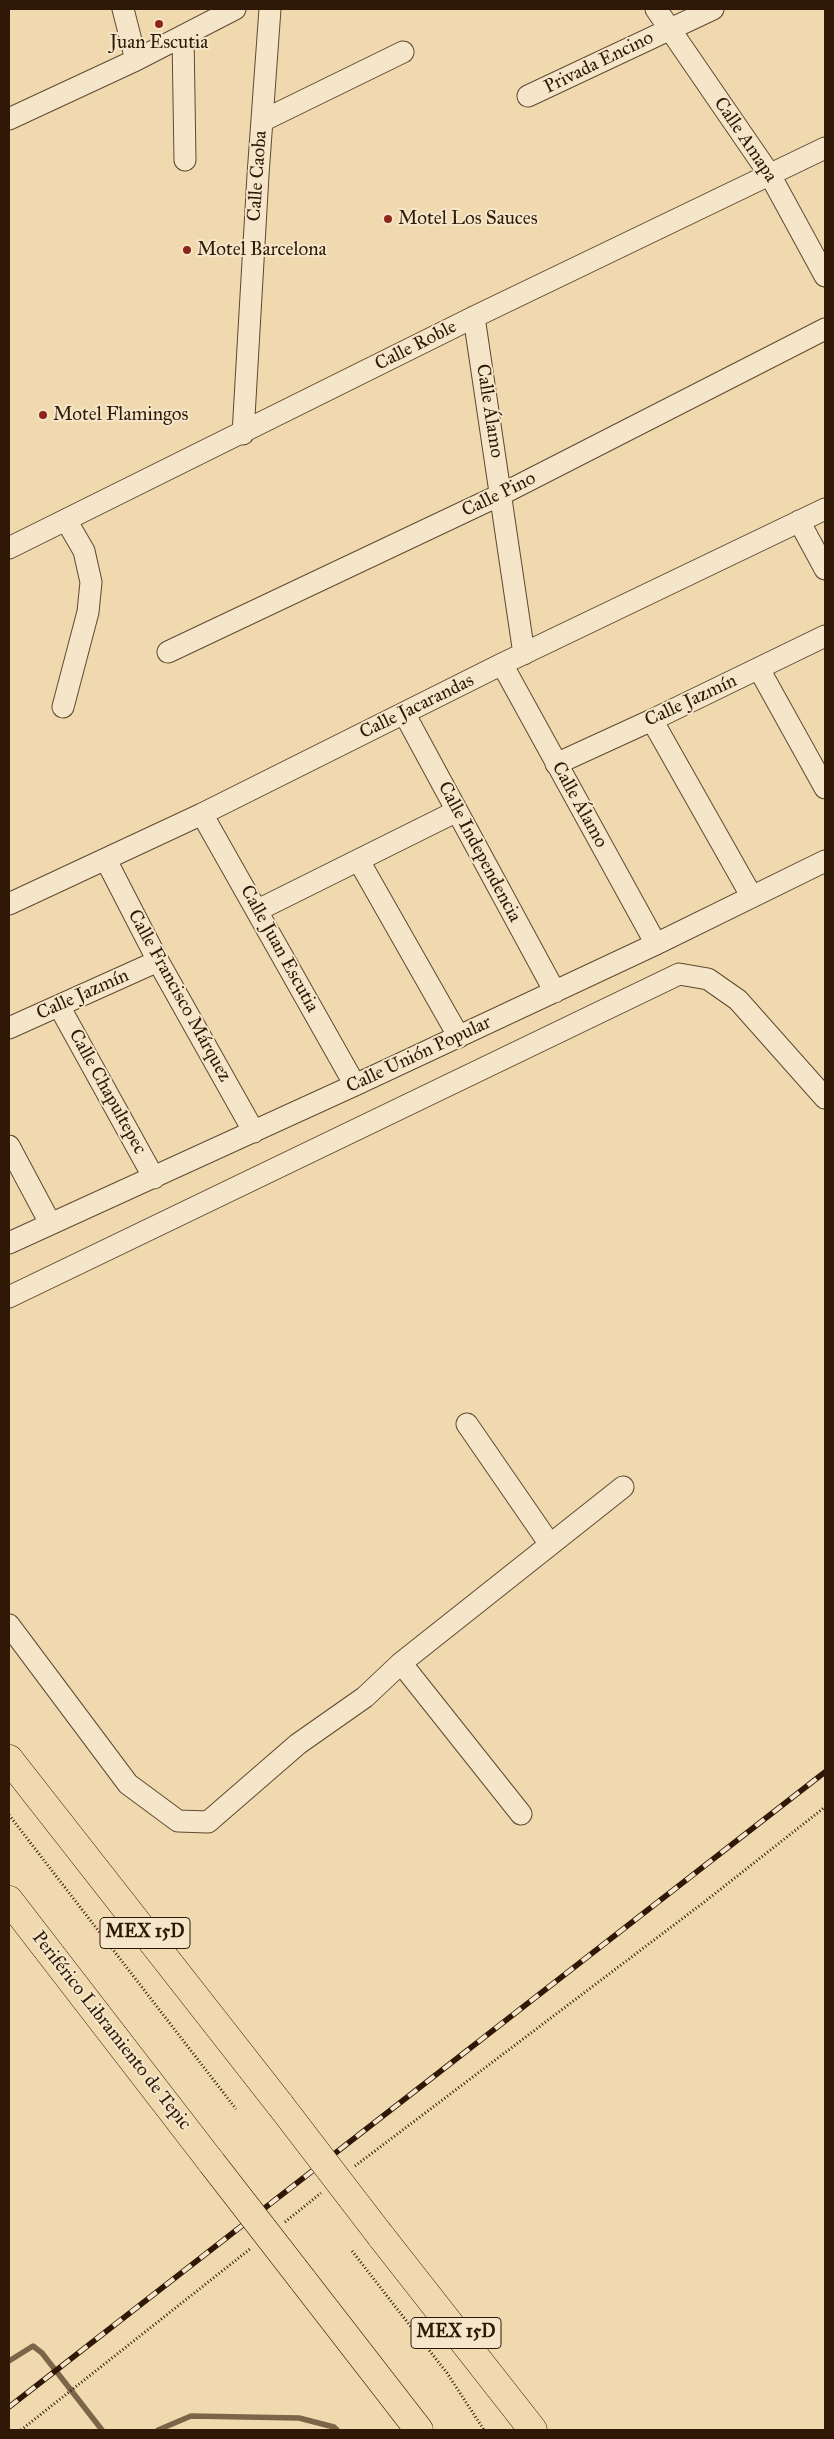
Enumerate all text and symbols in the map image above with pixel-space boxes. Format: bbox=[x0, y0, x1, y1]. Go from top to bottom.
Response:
marker: Juan Escutia bbox=[153, 18, 165, 30]
street label: Privada Encino bbox=[541, 27, 657, 99]
place label: Juan Escutia bbox=[110, 32, 208, 54]
street label: Calle Amapa bbox=[708, 93, 782, 187]
street label: Calle Caoba bbox=[243, 130, 273, 222]
place label: Motel Los Sauces bbox=[398, 208, 538, 230]
marker: Motel Los Sauces bbox=[382, 213, 394, 225]
place label: Motel Barcelona bbox=[197, 239, 327, 261]
marker: Motel Barcelona bbox=[181, 244, 193, 256]
street label: Calle Roble bbox=[372, 316, 460, 376]
street label: Calle Álamo bbox=[470, 362, 508, 460]
place label: Motel Flamingos bbox=[53, 404, 189, 426]
marker: Motel Flamingos bbox=[37, 409, 49, 421]
street label: Calle Pino bbox=[458, 467, 540, 523]
street label: Calle Jacarandas bbox=[356, 669, 478, 745]
street label: Calle Jazmín bbox=[641, 670, 741, 732]
street label: Calle Álamo bbox=[546, 758, 612, 852]
street label: Calle Independencia bbox=[432, 778, 526, 926]
street label: Calle Juan Escutia bbox=[235, 882, 323, 1016]
street label: Calle Francisco Márquez bbox=[122, 906, 236, 1086]
street label: Calle Jazmín bbox=[33, 965, 133, 1025]
street label: Calle Unión Popular bbox=[343, 1011, 495, 1099]
street label: Calle Chapultepec bbox=[63, 1025, 151, 1159]
road number: MEX 15D bbox=[100, 1918, 190, 1949]
street label: Periférico Libramiento de Tepic bbox=[26, 1927, 196, 2135]
road number: MEX 15D bbox=[411, 2318, 501, 2348]

